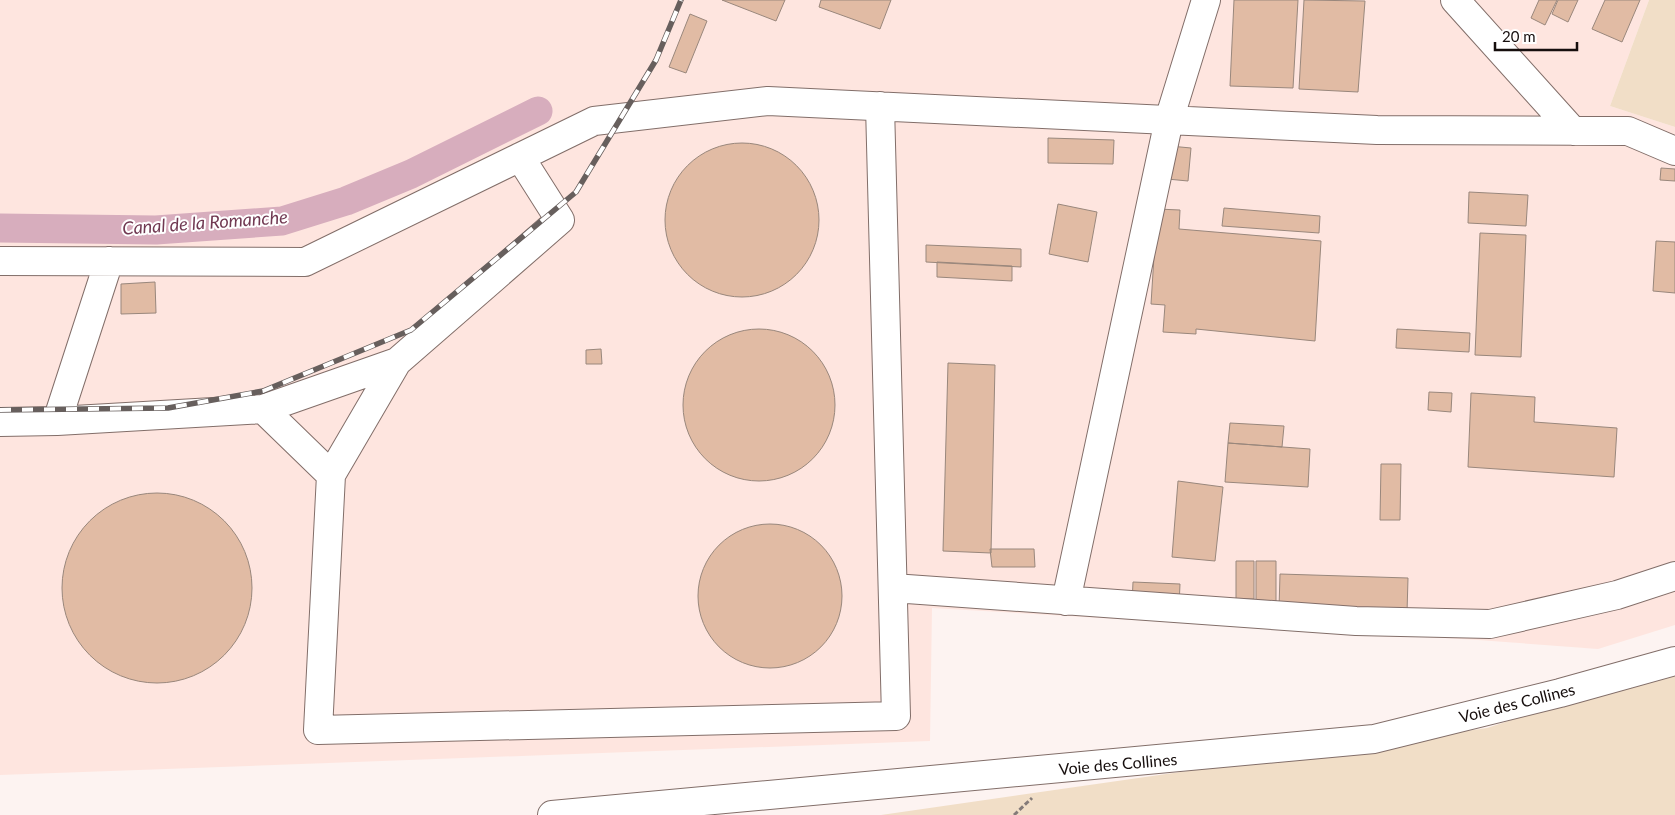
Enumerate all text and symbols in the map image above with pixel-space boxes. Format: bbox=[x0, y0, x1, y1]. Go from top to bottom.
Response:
scale bar bbox=[1495, 20, 1578, 52]
text: 20 m bbox=[1502, 27, 1536, 45]
water label: Canal de la Romanche bbox=[122, 205, 288, 239]
street label: Voie des Collines bbox=[1457, 679, 1577, 726]
street label: Voie des Collines bbox=[1058, 749, 1178, 778]

